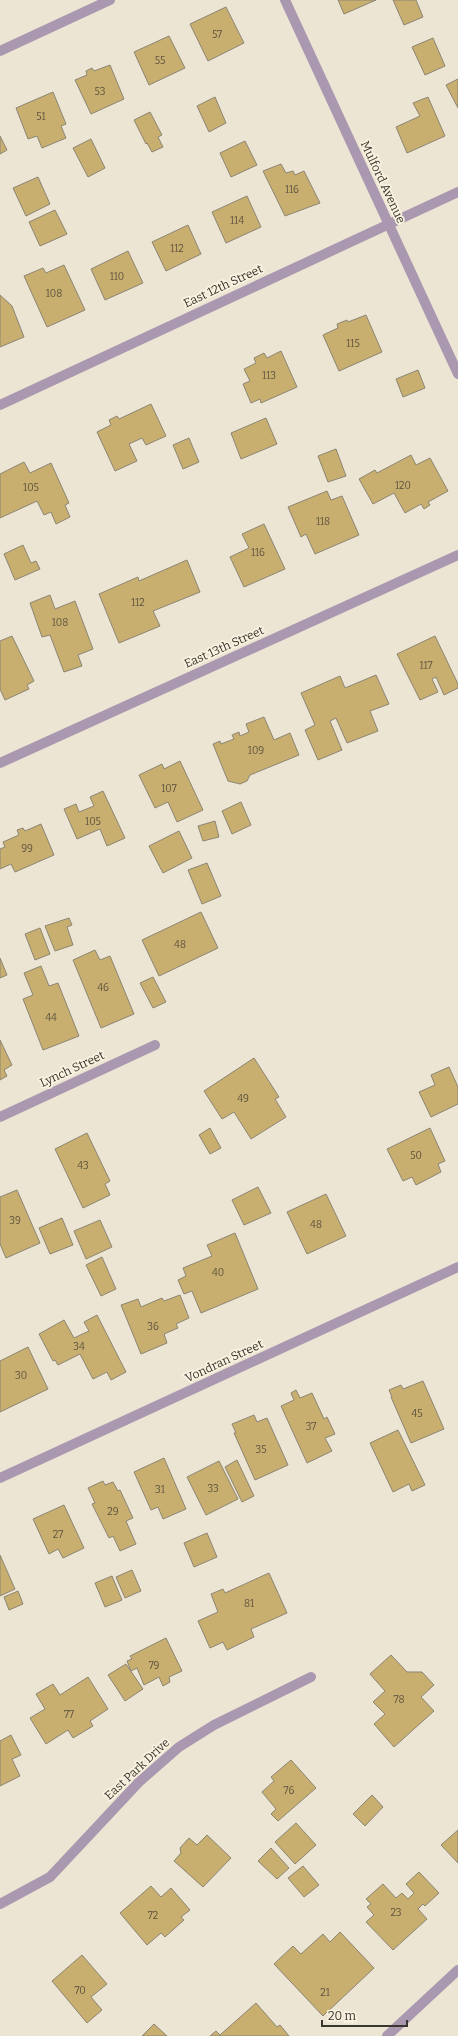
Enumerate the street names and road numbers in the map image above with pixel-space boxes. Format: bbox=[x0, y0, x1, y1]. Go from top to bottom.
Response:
street label: Mulford Avenue bbox=[358, 139, 408, 225]
street label: East 12th Street bbox=[181, 261, 265, 310]
street label: East 13th Street bbox=[182, 623, 267, 671]
street label: Lynch Street bbox=[37, 1048, 107, 1090]
street label: Vondran Street bbox=[183, 1337, 266, 1385]
street label: East Park Drive bbox=[102, 1735, 172, 1803]

